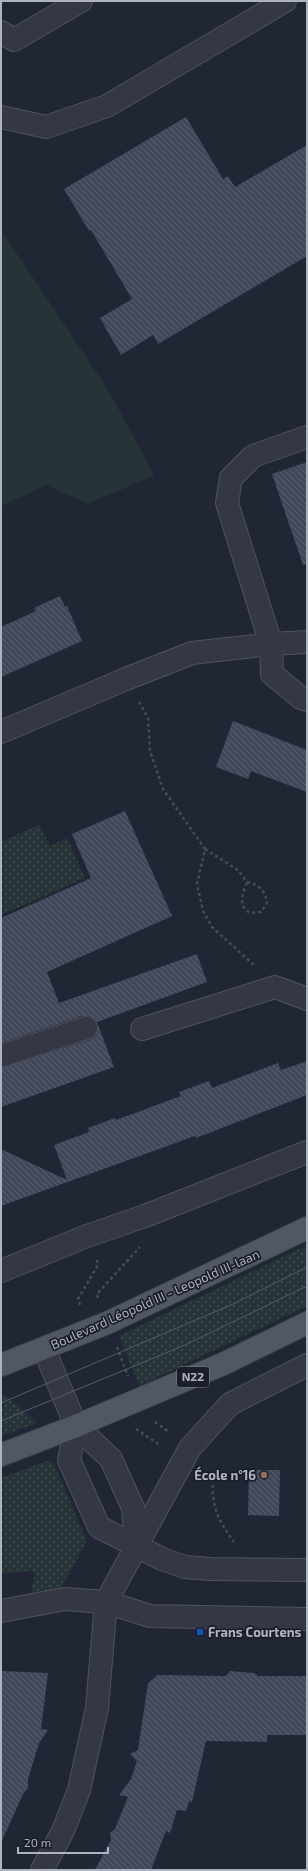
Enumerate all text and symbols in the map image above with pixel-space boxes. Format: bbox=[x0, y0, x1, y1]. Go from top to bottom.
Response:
street label: Boulevard Léopold III - Leopold III-laan bbox=[48, 1246, 262, 1352]
road number: N22 bbox=[177, 1367, 209, 1387]
place label: École n°16 bbox=[194, 1466, 256, 1483]
marker: École n°16 bbox=[259, 1470, 269, 1480]
place label: Frans Courtens bbox=[208, 1624, 302, 1640]
marker: Frans Courtens bbox=[195, 1627, 205, 1637]
scale bar bbox=[18, 1829, 108, 1855]
text: 20 m bbox=[24, 1835, 51, 1849]

